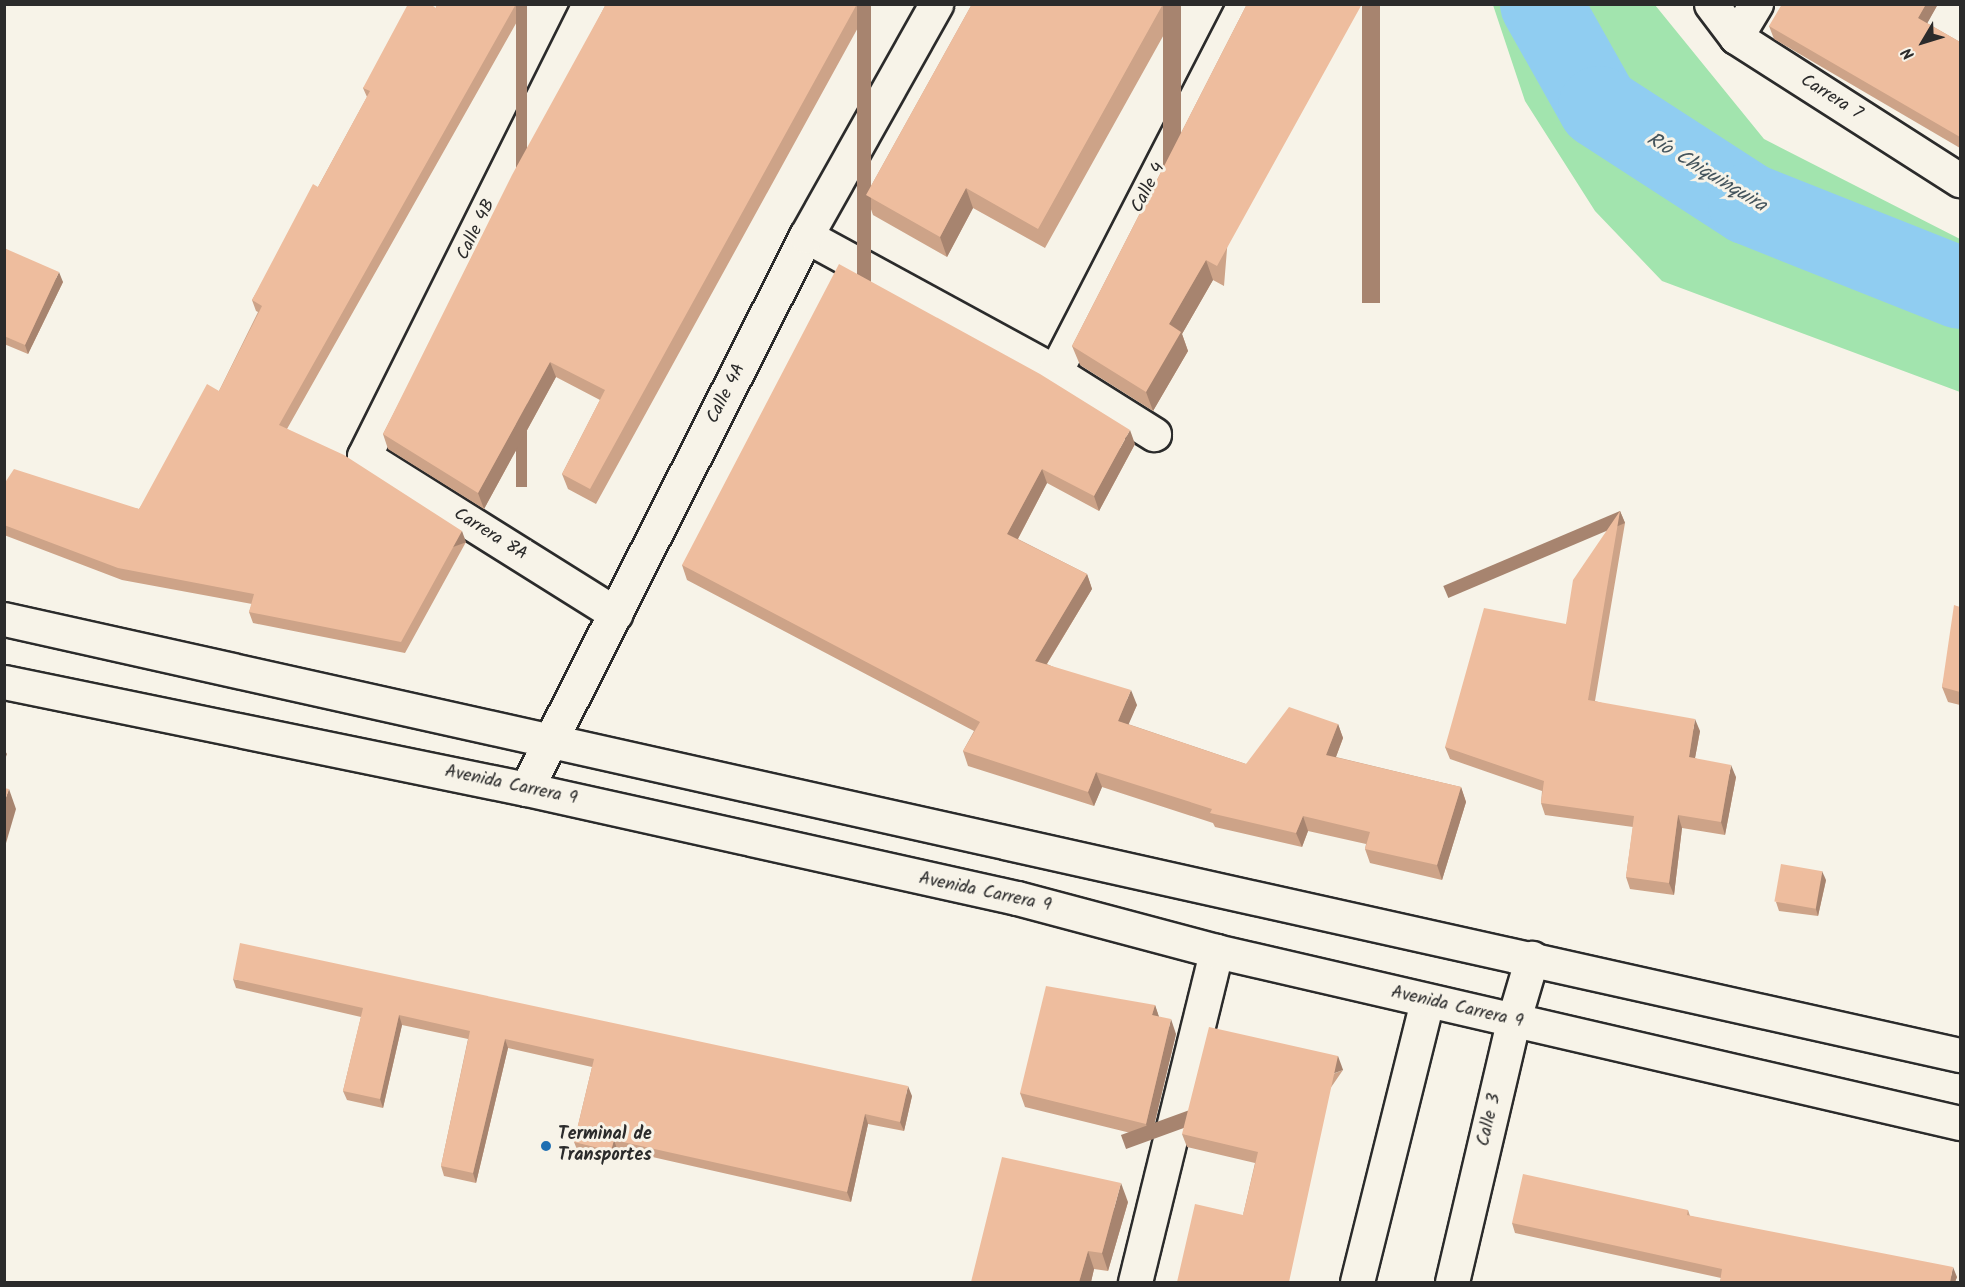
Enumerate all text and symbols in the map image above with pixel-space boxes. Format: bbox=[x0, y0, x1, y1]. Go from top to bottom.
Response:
north arrow bbox=[1893, 12, 1953, 72]
text: N bbox=[1895, 42, 1921, 65]
street label: Carrera 7 bbox=[1796, 71, 1866, 125]
water label: Río Chiquinquira bbox=[1642, 128, 1770, 218]
street label: Calle 4 bbox=[1127, 159, 1171, 217]
street label: Calle 4B bbox=[453, 196, 501, 264]
street label: Calle 4A bbox=[703, 360, 751, 428]
street label: Carrera 8A bbox=[449, 504, 531, 566]
street label: Avenida Carrera 9 bbox=[443, 761, 579, 811]
street label: Avenida Carrera 9 bbox=[917, 868, 1053, 918]
street label: Avenida Carrera 9 bbox=[1389, 982, 1525, 1034]
street label: Calle 3 bbox=[1473, 1091, 1507, 1149]
place label: Terminal de Transportes bbox=[558, 1125, 652, 1168]
marker: Terminal de Transportes bbox=[539, 1139, 553, 1153]

